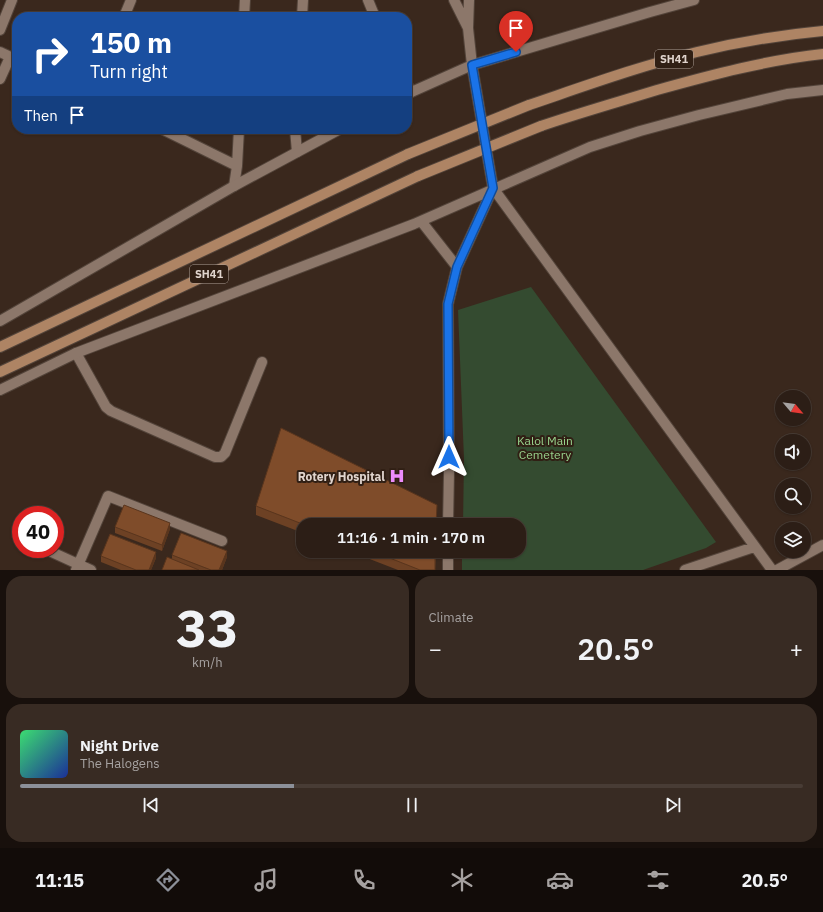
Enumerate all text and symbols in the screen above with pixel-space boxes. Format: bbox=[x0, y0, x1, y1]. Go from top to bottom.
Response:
pin bbox=[499, 11, 533, 52]
icon: arrive bbox=[505, 17, 527, 39]
text: 150 m bbox=[90, 24, 172, 61]
icon: right bbox=[24, 28, 76, 80]
road number: SH41 bbox=[655, 50, 693, 68]
text: Turn right bbox=[90, 60, 168, 83]
icon: arrive bbox=[66, 104, 88, 126]
text: Then bbox=[24, 106, 58, 125]
road number: SH41 bbox=[190, 265, 228, 283]
north arrow bbox=[775, 390, 811, 426]
map controls bbox=[775, 390, 811, 558]
park label: Kalol Main Cemetery bbox=[517, 433, 573, 462]
button: sound bbox=[775, 434, 811, 470]
position arrow bbox=[428, 436, 470, 478]
hospital icon: Rotery Hospital bbox=[388, 467, 406, 485]
place label: Rotery Hospital bbox=[298, 469, 385, 484]
button: search bbox=[775, 478, 811, 514]
speed limit sign: 40 bbox=[12, 506, 64, 558]
button: layers bbox=[775, 522, 811, 558]
text: 11:16 · 1 min · 170 m bbox=[337, 528, 485, 547]
text: 33 bbox=[176, 594, 238, 661]
text: Climate bbox=[429, 609, 473, 626]
text: 20.5° bbox=[577, 629, 654, 668]
text: − bbox=[429, 634, 442, 663]
text: + bbox=[790, 634, 803, 663]
text: km/h bbox=[192, 654, 223, 671]
text: Night Drive bbox=[80, 736, 159, 755]
text: The Halogens bbox=[80, 755, 160, 772]
icon: previous bbox=[140, 794, 162, 816]
icon: pause bbox=[401, 794, 423, 816]
icon: next bbox=[662, 794, 684, 816]
icon: directions bbox=[154, 866, 182, 894]
icon: music bbox=[252, 866, 280, 894]
icon: phone bbox=[350, 866, 378, 894]
icon: climate bbox=[448, 866, 476, 894]
icon: car bbox=[546, 866, 574, 894]
icon: filters bbox=[644, 866, 672, 894]
text: 11:15 bbox=[35, 869, 84, 892]
text: 20.5° bbox=[742, 869, 788, 892]

